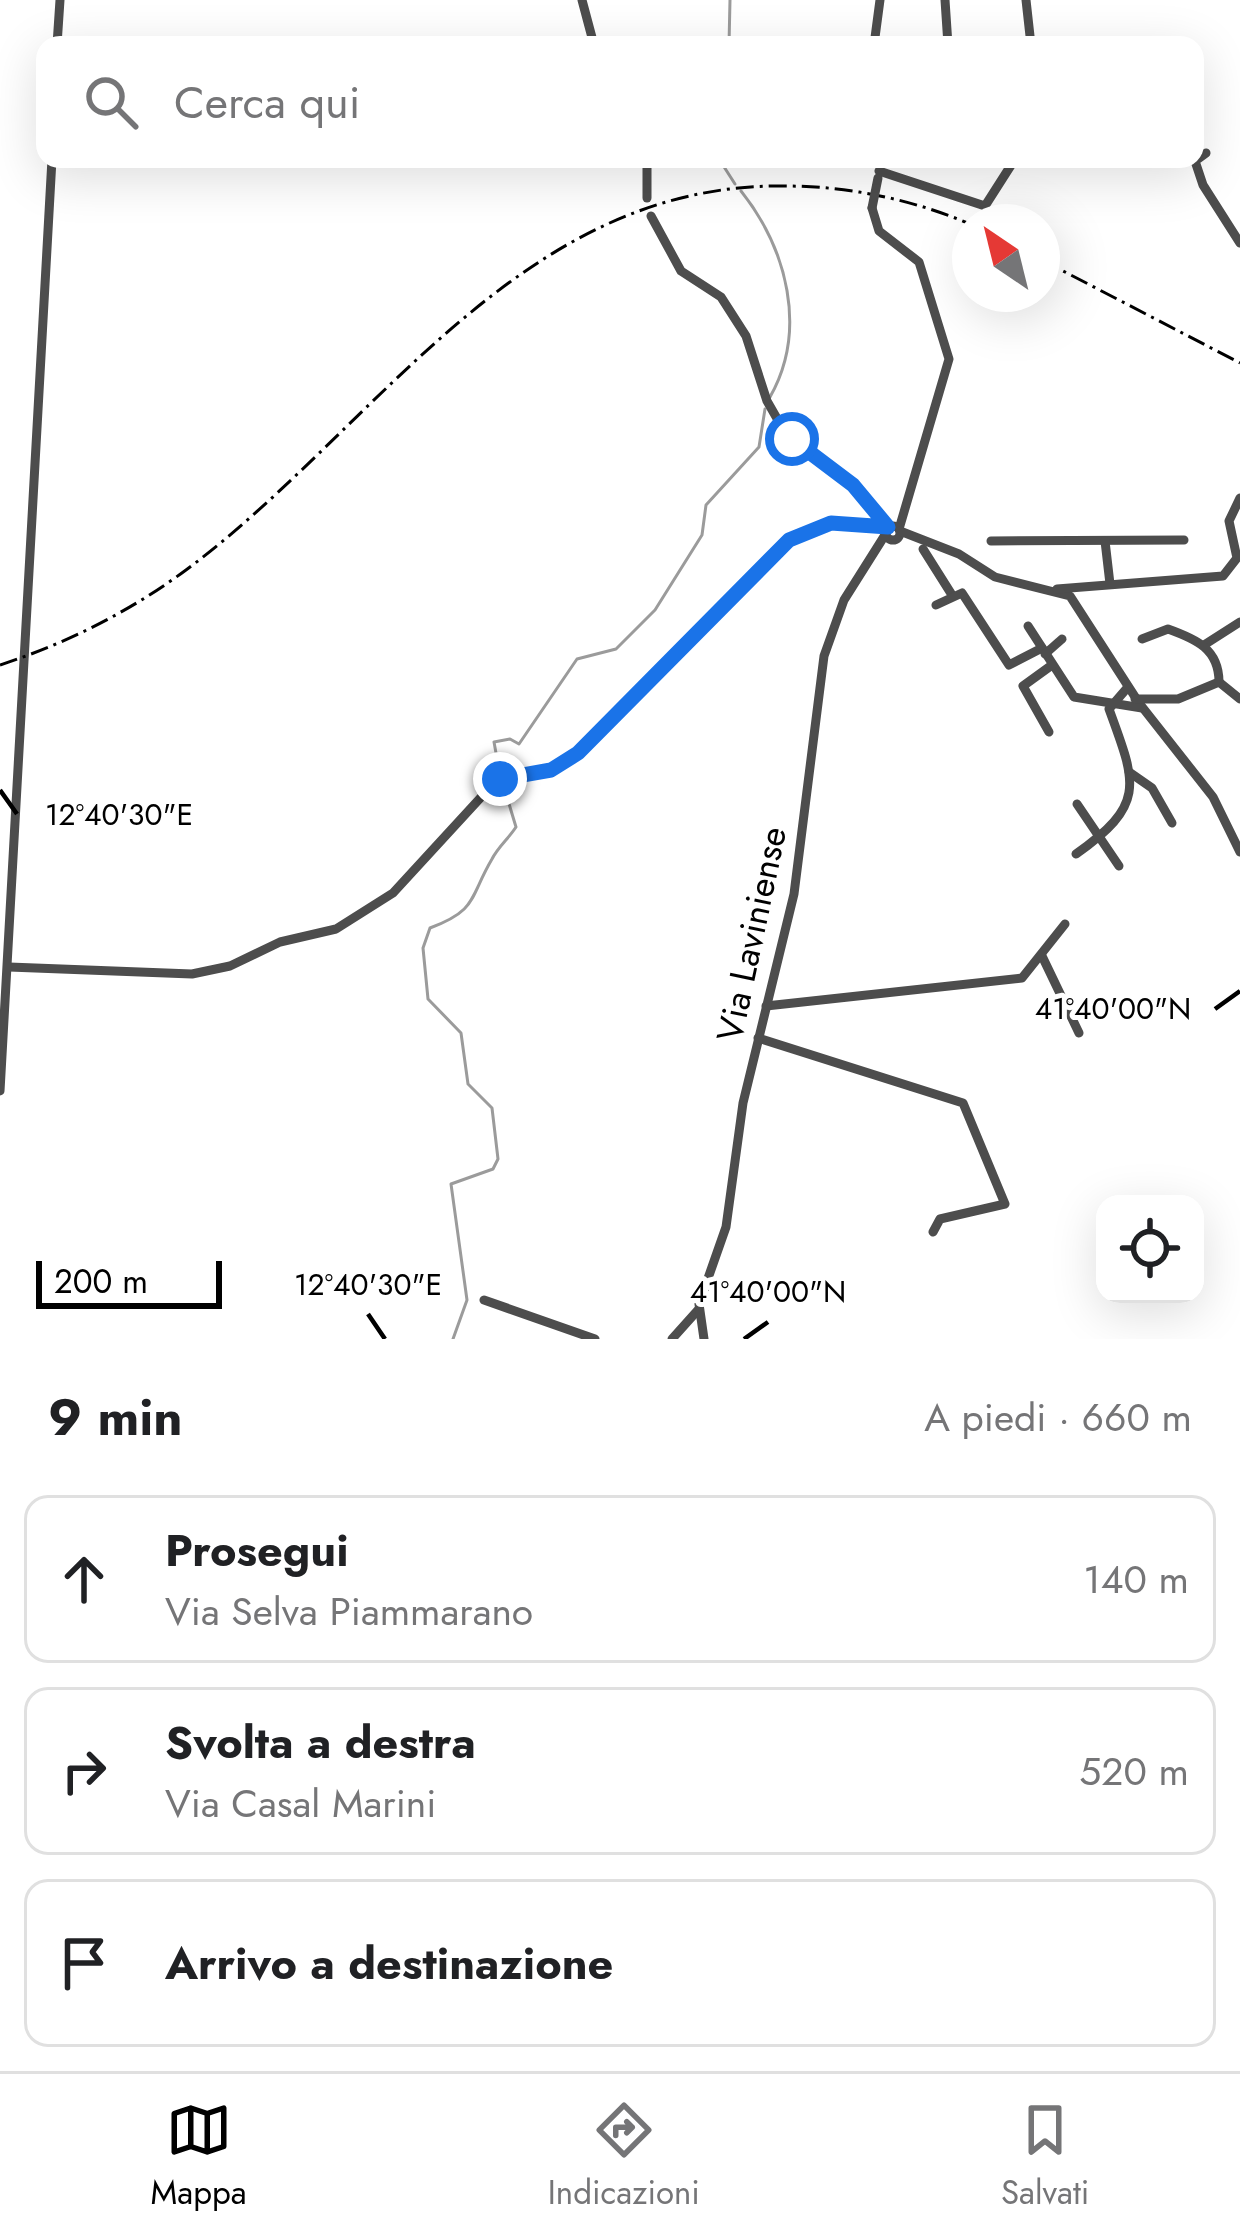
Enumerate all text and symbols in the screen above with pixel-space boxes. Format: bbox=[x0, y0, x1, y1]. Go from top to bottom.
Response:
search box bbox=[36, 36, 1204, 168]
icon: search bbox=[78, 69, 144, 135]
text: Cerca qui bbox=[174, 70, 360, 135]
north arrow bbox=[952, 204, 1060, 312]
route start bbox=[765, 412, 819, 466]
route end bbox=[473, 752, 527, 806]
text: 12°40'30"E bbox=[45, 793, 193, 836]
street label: Via Laviniense bbox=[703, 822, 799, 1046]
text: 41°40'00"N bbox=[1035, 987, 1191, 1030]
map controls bbox=[1096, 1195, 1204, 1303]
button: locate bbox=[1096, 1195, 1204, 1303]
scale bar bbox=[36, 1255, 222, 1308]
text: 200 m bbox=[54, 1258, 148, 1305]
text: 12°40'30"E bbox=[294, 1263, 442, 1306]
text: 41°40'00"N bbox=[690, 1270, 846, 1313]
text: 9 min bbox=[48, 1380, 183, 1454]
text: A piedi · 660 m bbox=[924, 1389, 1192, 1446]
text: Prosegui bbox=[165, 1518, 349, 1583]
icon: ahead bbox=[51, 1546, 117, 1612]
text: 140 m bbox=[1083, 1551, 1189, 1608]
text: Via Selva Piammarano bbox=[165, 1583, 533, 1640]
text: Svolta a destra bbox=[165, 1710, 476, 1775]
icon: right bbox=[51, 1738, 117, 1804]
text: 520 m bbox=[1079, 1743, 1189, 1800]
text: Via Casal Marini bbox=[165, 1775, 436, 1832]
icon: arrive bbox=[51, 1930, 117, 1996]
text: Arrivo a destinazione bbox=[165, 1931, 613, 1996]
tab: Mappa bbox=[151, 2097, 247, 2216]
tab: Indicazioni bbox=[548, 2097, 700, 2216]
tab: Salvati bbox=[1001, 2097, 1089, 2216]

